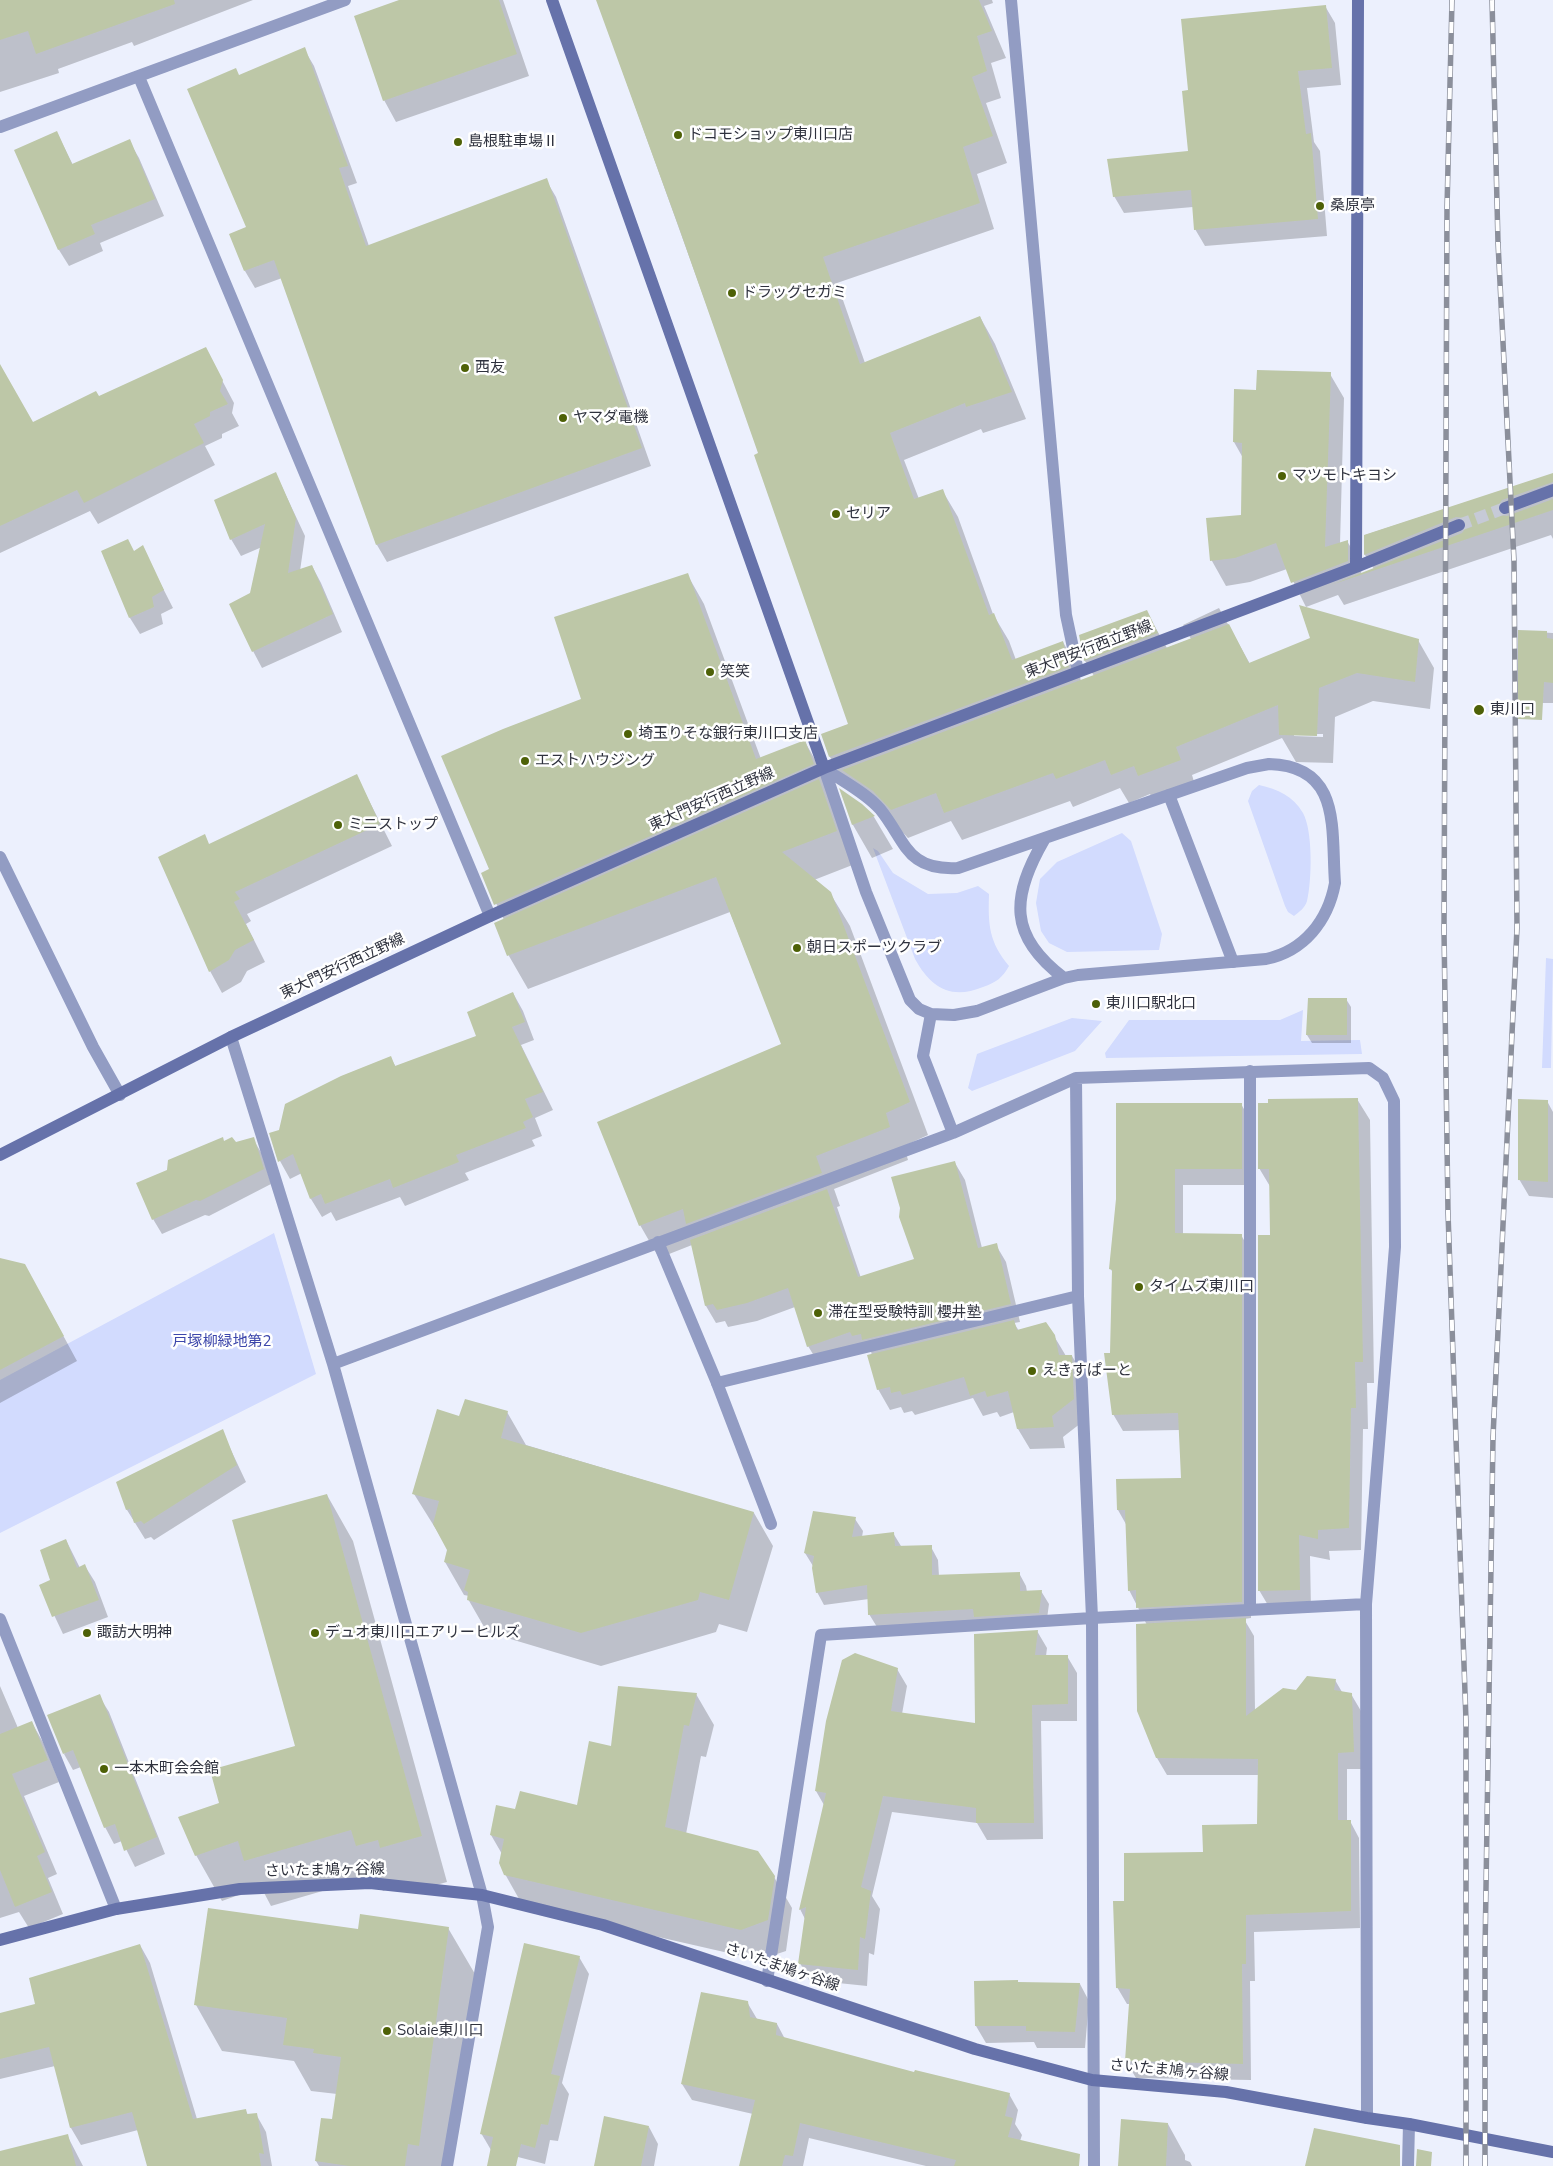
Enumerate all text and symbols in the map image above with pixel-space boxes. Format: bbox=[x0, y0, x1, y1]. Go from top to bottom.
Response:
place label: ドコモショップ東川口店 bbox=[688, 126, 853, 144]
marker: ドコモショップ東川口店 bbox=[672, 129, 684, 141]
place label: 島根駐車場Ⅱ bbox=[468, 133, 558, 151]
marker: 島根駐車場Ⅱ bbox=[452, 136, 464, 148]
place label: 桑原亭 bbox=[1330, 197, 1375, 215]
marker: 桑原亭 bbox=[1314, 200, 1326, 212]
place label: ドラッグセガミ bbox=[742, 284, 847, 302]
marker: ドラッグセガミ bbox=[726, 287, 738, 299]
place label: 西友 bbox=[475, 359, 505, 377]
marker: 西友 bbox=[459, 362, 471, 374]
place label: ヤマダ電機 bbox=[573, 409, 648, 427]
marker: ヤマダ電機 bbox=[557, 412, 569, 424]
place label: マツモトキヨシ bbox=[1292, 467, 1397, 485]
marker: マツモトキヨシ bbox=[1276, 470, 1288, 482]
place label: セリア bbox=[846, 505, 891, 523]
marker: セリア bbox=[830, 508, 842, 520]
street label: 東大門安行西立野線 bbox=[1023, 617, 1155, 683]
place label: 笑笑 bbox=[720, 663, 750, 681]
marker: 笑笑 bbox=[704, 666, 716, 678]
place label: 東川口 bbox=[1490, 701, 1535, 719]
marker: 東川口 bbox=[1472, 703, 1486, 717]
place label: 埼玉りそな銀行東川口支店 bbox=[638, 725, 818, 743]
marker: 埼玉りそな銀行東川口支店 bbox=[622, 728, 634, 740]
place label: エストハウジング bbox=[535, 752, 655, 770]
marker: エストハウジング bbox=[519, 755, 531, 767]
street label: 東大門安行西立野線 bbox=[647, 764, 777, 836]
place label: ミニストップ bbox=[348, 816, 438, 834]
marker: ミニストップ bbox=[332, 819, 344, 831]
street label: 東大門安行西立野線 bbox=[278, 930, 408, 1004]
place label: 朝日スポーツクラブ bbox=[807, 939, 942, 957]
marker: 朝日スポーツクラブ bbox=[791, 942, 803, 954]
place label: 東川口駅北口 bbox=[1106, 995, 1196, 1013]
marker: 東川口駅北口 bbox=[1090, 998, 1102, 1010]
place label: タイムズ東川口 bbox=[1149, 1278, 1254, 1296]
marker: タイムズ東川口 bbox=[1133, 1281, 1145, 1293]
place label: 滞在型受験特訓 櫻井塾 bbox=[828, 1304, 982, 1322]
marker: 滞在型受験特訓 櫻井塾 bbox=[812, 1307, 824, 1319]
park label: 戸塚柳緑地第2 bbox=[173, 1333, 271, 1351]
place label: えきすぱーと bbox=[1042, 1362, 1132, 1380]
marker: えきすぱーと bbox=[1026, 1365, 1038, 1377]
place label: 諏訪大明神 bbox=[97, 1624, 172, 1642]
place label: デュオ東川口エアリーヒルズ bbox=[325, 1624, 520, 1642]
marker: 諏訪大明神 bbox=[81, 1627, 93, 1639]
marker: デュオ東川口エアリーヒルズ bbox=[309, 1627, 321, 1639]
place label: 一本木町会会館 bbox=[114, 1760, 219, 1778]
marker: 一本木町会会館 bbox=[98, 1763, 110, 1775]
street label: さいたま鳩ヶ谷線 bbox=[265, 1861, 385, 1881]
street label: さいたま鳩ヶ谷線 bbox=[722, 1940, 842, 1996]
place label: Solaie東川口 bbox=[397, 2022, 483, 2040]
marker: Solaie東川口 bbox=[381, 2025, 393, 2037]
street label: さいたま鳩ヶ谷線 bbox=[1108, 2057, 1230, 2085]

